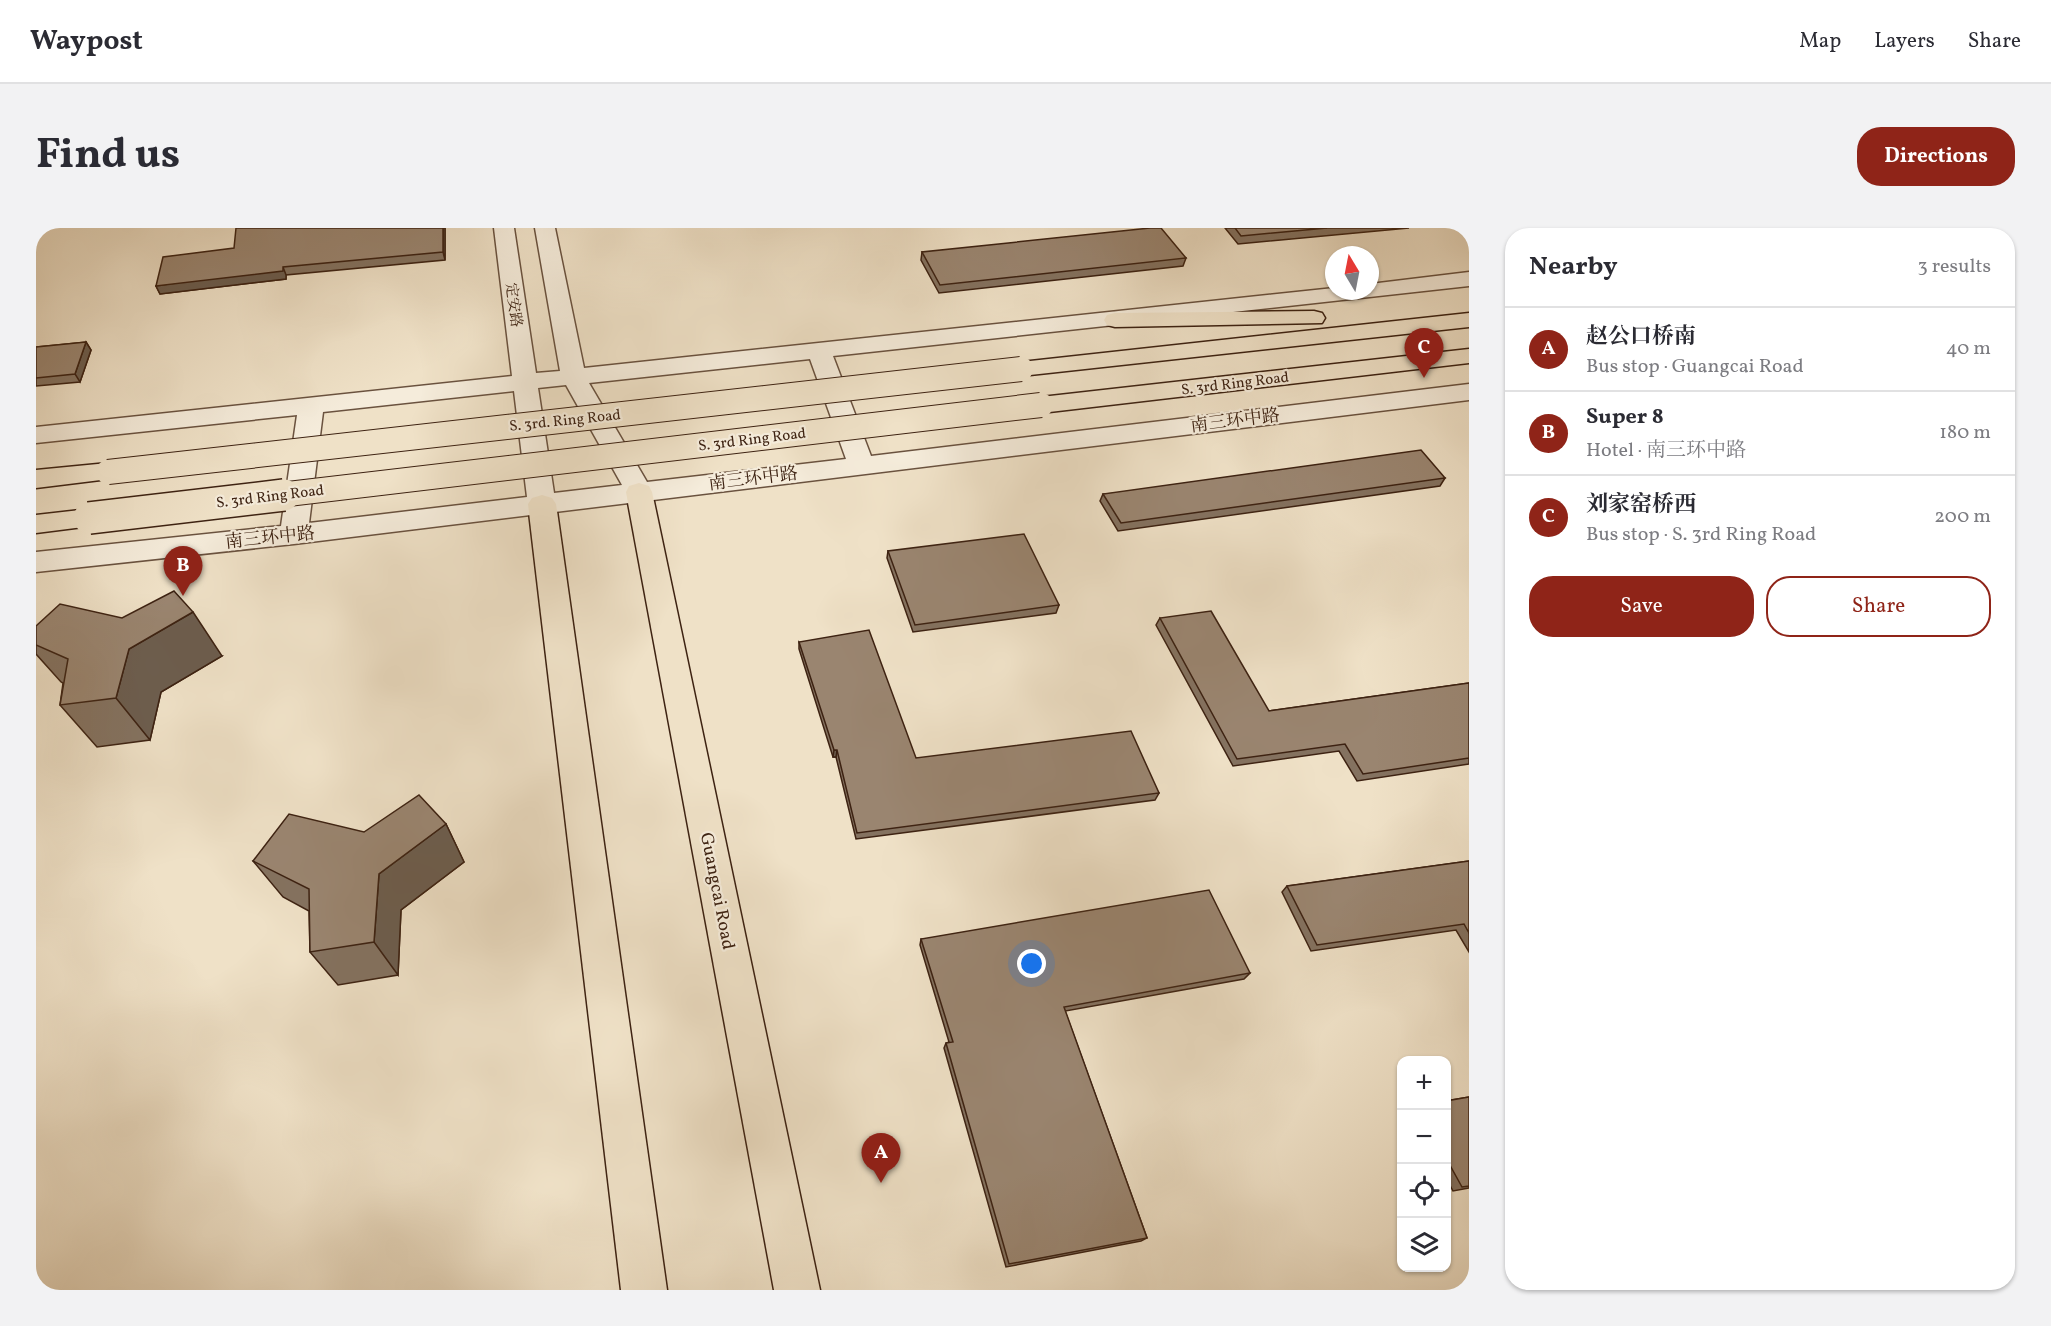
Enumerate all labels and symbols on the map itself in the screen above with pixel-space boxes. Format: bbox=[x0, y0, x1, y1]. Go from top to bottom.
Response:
north arrow bbox=[1325, 246, 1379, 300]
street label: 定安路 bbox=[499, 281, 526, 329]
pin: C bbox=[1404, 328, 1444, 378]
street label: S. 3rd Ring Road bbox=[1180, 367, 1290, 402]
street label: 南三环中路 bbox=[1189, 404, 1281, 439]
street label: S. 3rd. Ring Road bbox=[508, 405, 622, 438]
street label: S. 3rd Ring Road bbox=[697, 423, 807, 458]
street label: 南三环中路 bbox=[707, 462, 799, 497]
street label: S. 3rd Ring Road bbox=[215, 480, 325, 515]
street label: 南三环中路 bbox=[224, 521, 316, 556]
pin: B bbox=[164, 546, 202, 596]
street label: Guangcai Road bbox=[693, 831, 740, 952]
your location bbox=[1017, 949, 1046, 978]
pin: A bbox=[862, 1134, 900, 1183]

